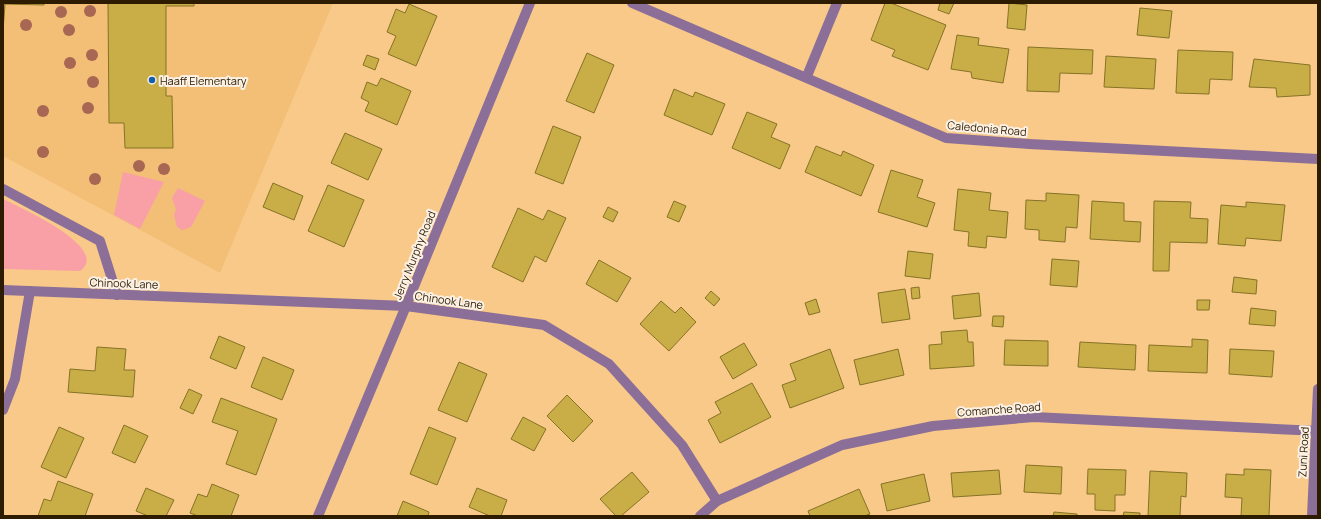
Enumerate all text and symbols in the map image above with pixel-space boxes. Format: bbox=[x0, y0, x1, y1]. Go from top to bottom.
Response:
place label: Haaff Elementary bbox=[160, 73, 247, 88]
marker: Haaff Elementary bbox=[147, 75, 157, 85]
street label: Caledonia Road bbox=[947, 117, 1027, 139]
street label: Jerry Murphy Road bbox=[389, 208, 439, 302]
street label: Chinook Lane bbox=[89, 274, 159, 292]
street label: Chinook Lane bbox=[414, 288, 485, 312]
street label: Comanche Road bbox=[957, 399, 1041, 419]
street label: Zuni Road bbox=[1294, 426, 1312, 478]

